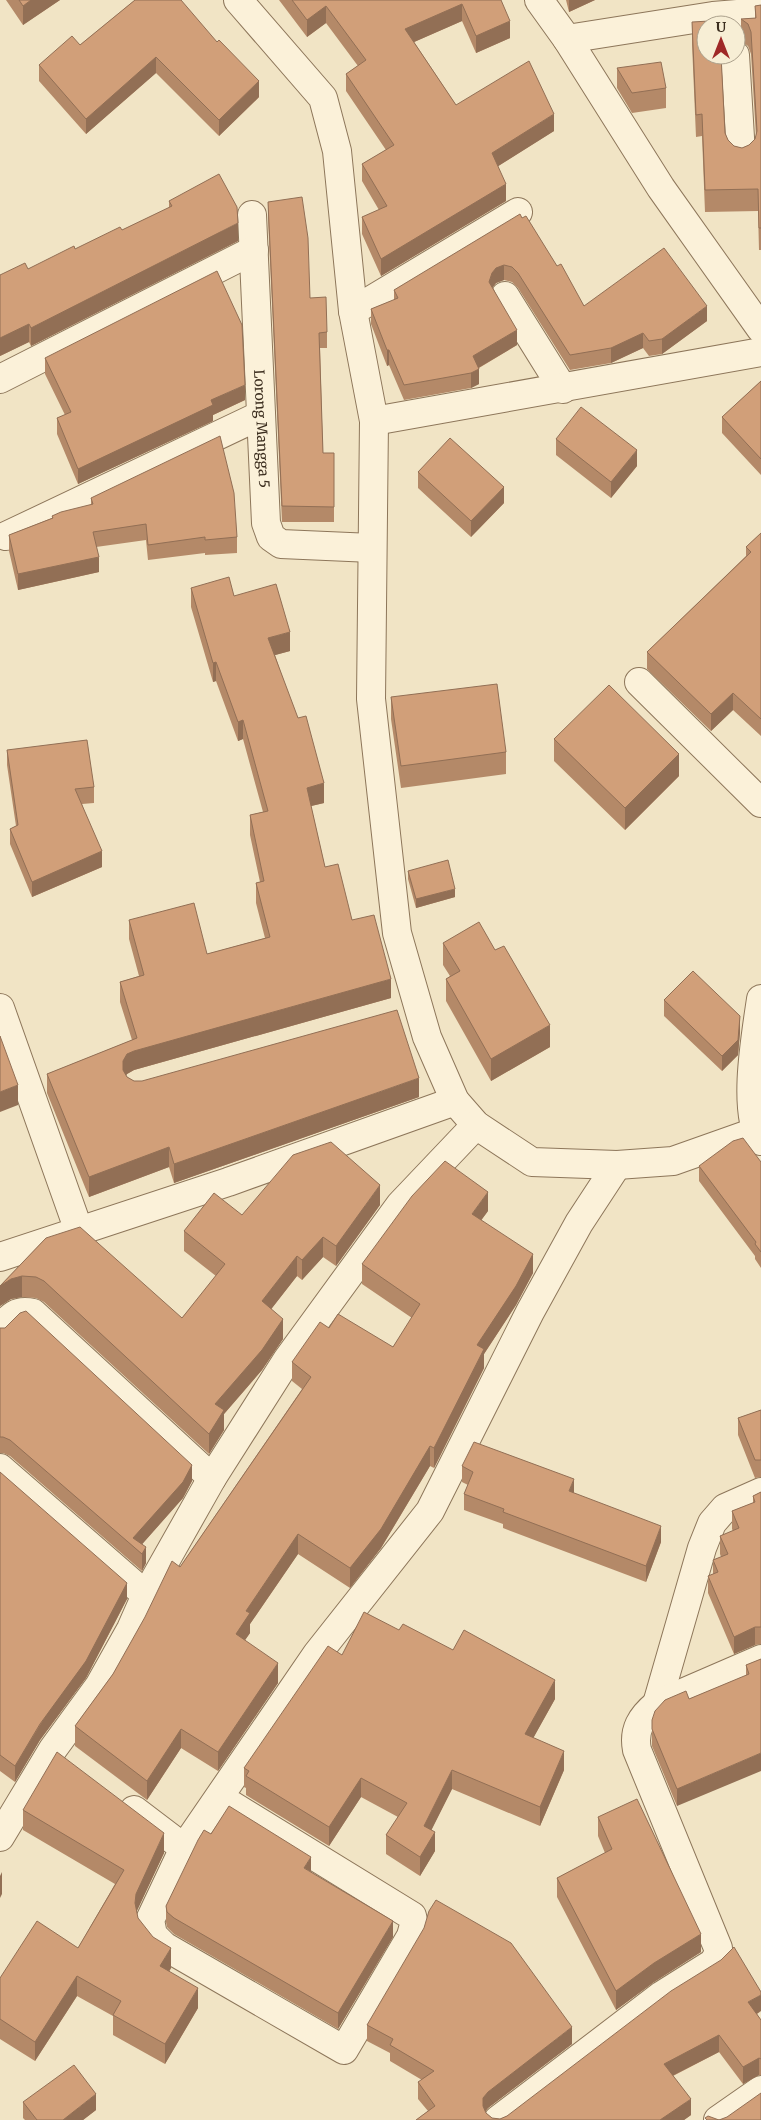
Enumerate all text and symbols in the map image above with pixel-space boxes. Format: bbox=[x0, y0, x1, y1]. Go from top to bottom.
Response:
north arrow bbox=[696, 15, 746, 65]
text: U bbox=[716, 18, 727, 36]
street label: Lorong Mangga 5 bbox=[250, 369, 273, 488]

